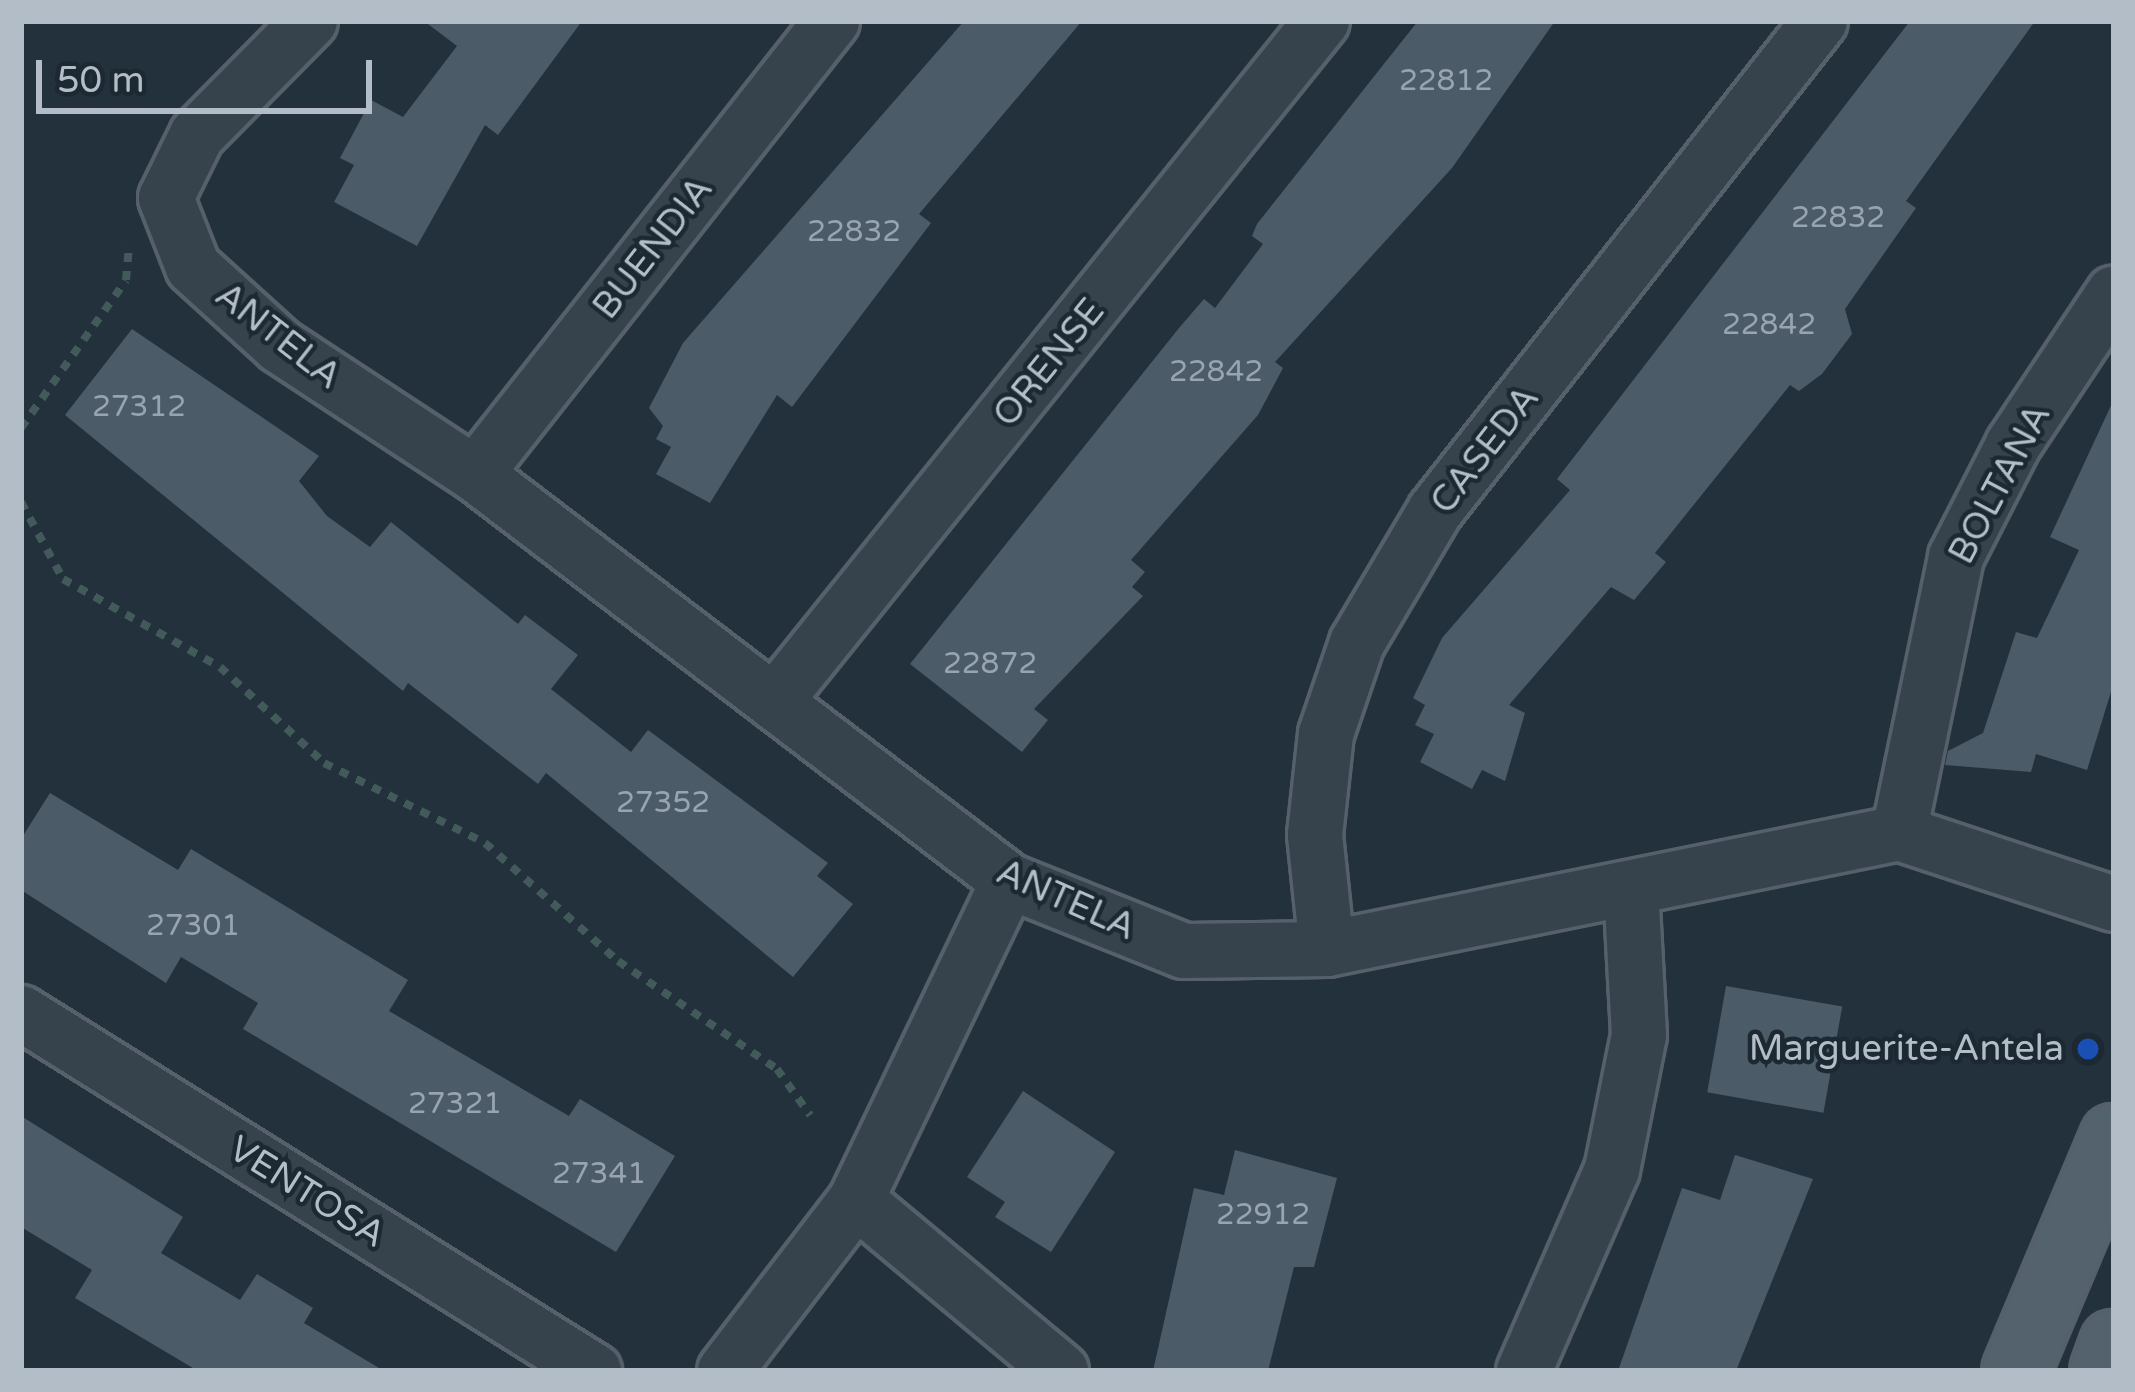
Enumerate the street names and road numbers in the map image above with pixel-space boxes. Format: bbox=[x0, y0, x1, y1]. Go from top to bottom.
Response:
street label: BUENDIA bbox=[584, 168, 722, 328]
street label: ANTELA bbox=[207, 274, 349, 398]
street label: ORENSE bbox=[984, 290, 1114, 436]
street label: CASEDA bbox=[1422, 377, 1548, 523]
street label: BOLTANA bbox=[1940, 397, 2060, 571]
street label: ANTELA bbox=[990, 850, 1142, 950]
street label: VENTOSA bbox=[221, 1127, 393, 1257]

